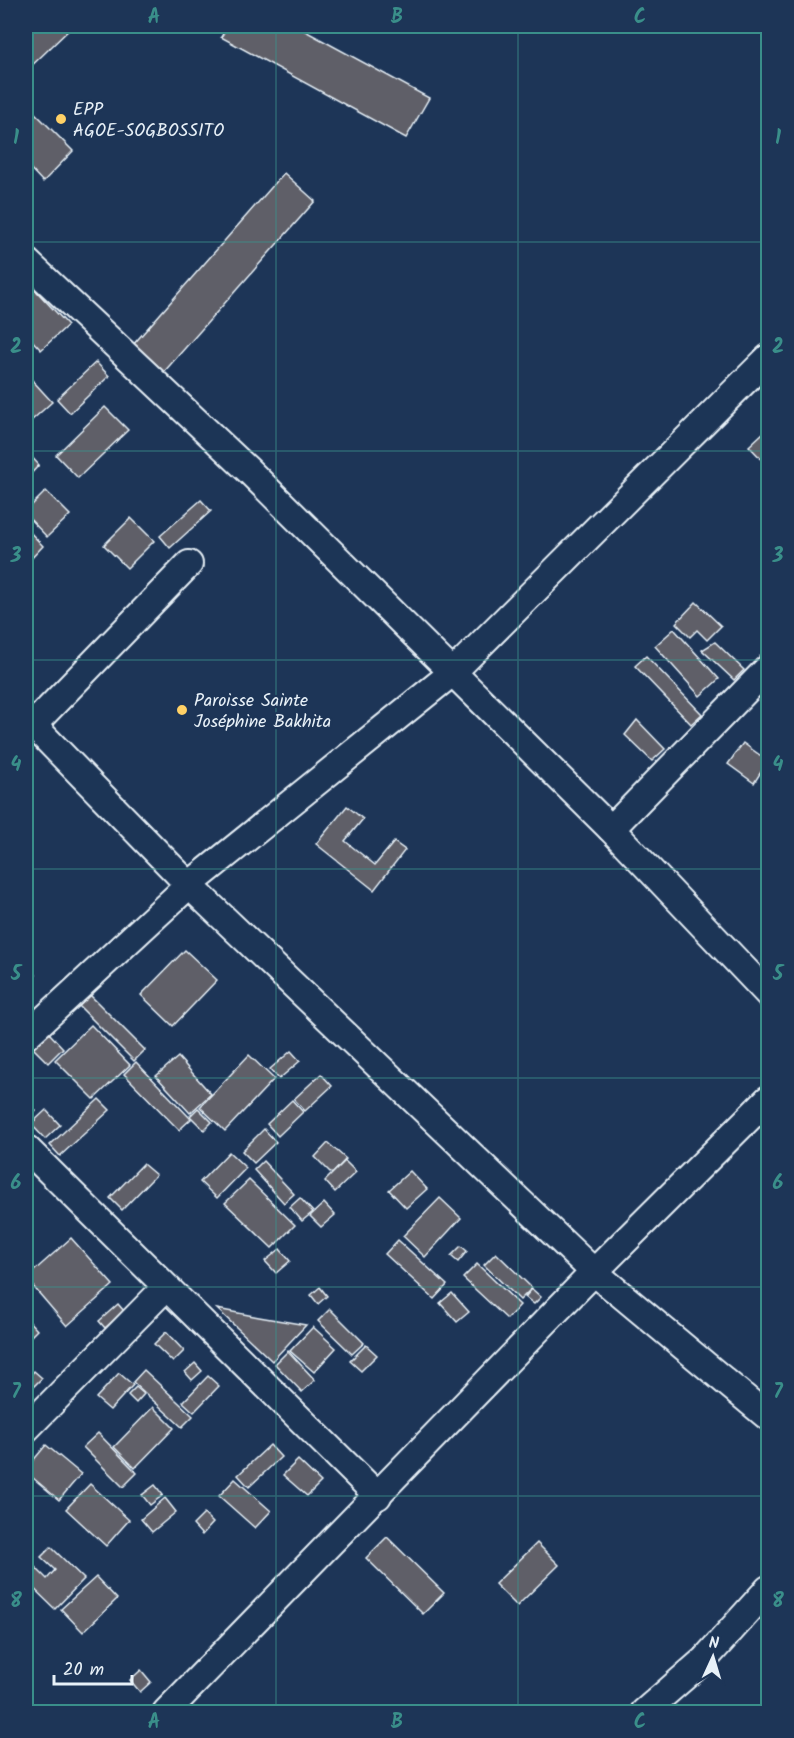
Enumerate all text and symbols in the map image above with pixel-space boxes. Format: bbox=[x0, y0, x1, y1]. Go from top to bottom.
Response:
text: A bbox=[148, 2, 160, 34]
text: B bbox=[391, 2, 403, 34]
text: C bbox=[634, 2, 646, 34]
place label: EPP AGOE-SOGBOSSITO bbox=[73, 96, 224, 146]
marker: EPP AGOE-SOGBOSSITO bbox=[54, 112, 68, 126]
text: 1 bbox=[13, 123, 19, 155]
text: 1 bbox=[775, 123, 781, 155]
text: 2 bbox=[10, 332, 22, 364]
text: 2 bbox=[772, 332, 784, 364]
text: 3 bbox=[10, 541, 22, 573]
text: 3 bbox=[772, 541, 784, 573]
place label: Paroisse Sainte Joséphine Bakhita bbox=[194, 687, 331, 737]
marker: Paroisse Sainte Joséphine Bakhita bbox=[175, 703, 189, 717]
text: 4 bbox=[11, 750, 22, 782]
text: 4 bbox=[773, 750, 784, 782]
text: 5 bbox=[10, 959, 23, 991]
text: 5 bbox=[772, 959, 785, 991]
text: 6 bbox=[11, 1168, 22, 1200]
text: 6 bbox=[773, 1168, 784, 1200]
text: 7 bbox=[11, 1377, 21, 1409]
text: 7 bbox=[773, 1377, 783, 1409]
text: 8 bbox=[10, 1586, 22, 1618]
text: 8 bbox=[772, 1586, 784, 1618]
north arrow bbox=[683, 1627, 743, 1687]
text: N bbox=[708, 1631, 720, 1656]
scale bar bbox=[54, 1648, 132, 1686]
text: 20 m bbox=[63, 1656, 104, 1685]
text: A bbox=[148, 1707, 160, 1738]
text: B bbox=[391, 1707, 403, 1738]
text: C bbox=[634, 1707, 646, 1738]

